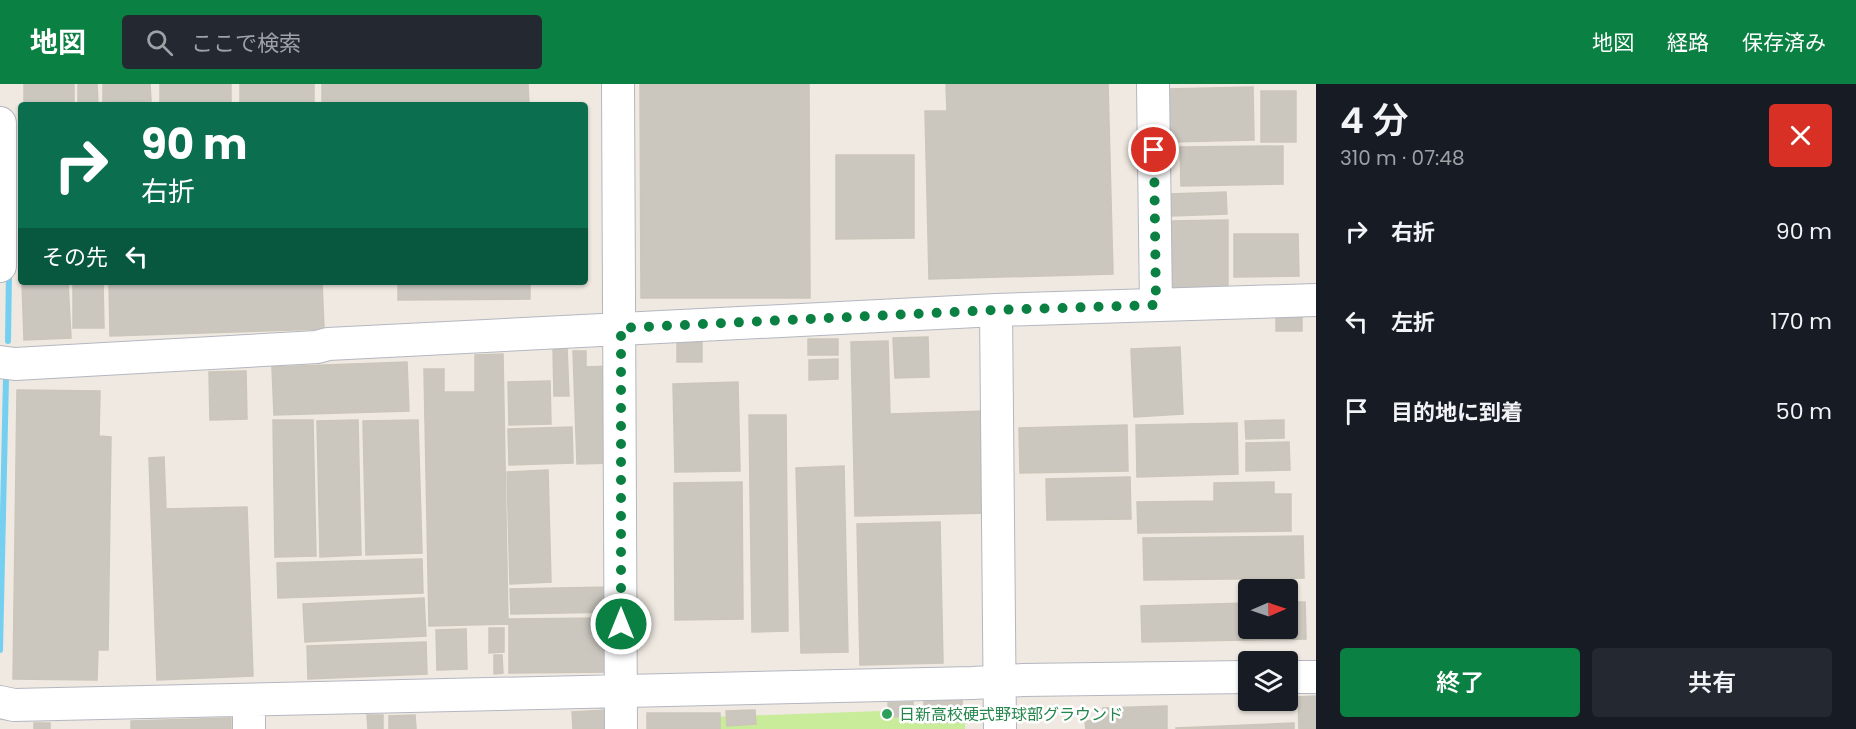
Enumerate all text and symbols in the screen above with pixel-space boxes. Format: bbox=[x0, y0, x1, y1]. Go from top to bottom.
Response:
search box bbox=[122, 15, 542, 69]
text: 地図 bbox=[30, 23, 86, 62]
icon: search bbox=[143, 26, 176, 59]
text: ここで検索 bbox=[191, 28, 301, 59]
text: 地図 bbox=[1592, 28, 1634, 57]
text: 経路 bbox=[1667, 28, 1709, 57]
text: 保存済み bbox=[1742, 28, 1826, 57]
text: 4 分 bbox=[1340, 95, 1408, 146]
button: close bbox=[1769, 104, 1832, 167]
text: 90 m bbox=[141, 115, 248, 174]
pin bbox=[1128, 124, 1179, 175]
icon: right bbox=[42, 126, 120, 204]
icon: arrive bbox=[1137, 133, 1170, 166]
text: 310 m · 07:48 bbox=[1340, 144, 1465, 172]
text: 右折 bbox=[141, 173, 195, 210]
icon: right bbox=[1340, 215, 1373, 248]
text: 90 m bbox=[1776, 216, 1832, 247]
text: 右折 bbox=[1391, 217, 1435, 248]
icon: left bbox=[120, 240, 153, 273]
text: その先 bbox=[42, 242, 108, 273]
icon: left bbox=[1340, 305, 1373, 338]
text: 170 m bbox=[1771, 306, 1832, 337]
text: 左折 bbox=[1391, 307, 1435, 338]
icon: arrive bbox=[1340, 395, 1373, 428]
text: 50 m bbox=[1776, 396, 1832, 427]
text: 目的地に到着 bbox=[1391, 397, 1523, 428]
north arrow bbox=[1238, 579, 1298, 639]
map controls bbox=[1238, 579, 1298, 711]
position arrow bbox=[589, 592, 653, 656]
button: 終了 bbox=[1340, 648, 1580, 717]
button: 共有 bbox=[1592, 648, 1832, 717]
button: layers bbox=[1238, 651, 1298, 711]
place label: 日新高校硬式野球部グラウンド bbox=[899, 703, 1123, 726]
marker: 日新高校硬式野球部グラウンド bbox=[880, 707, 894, 721]

